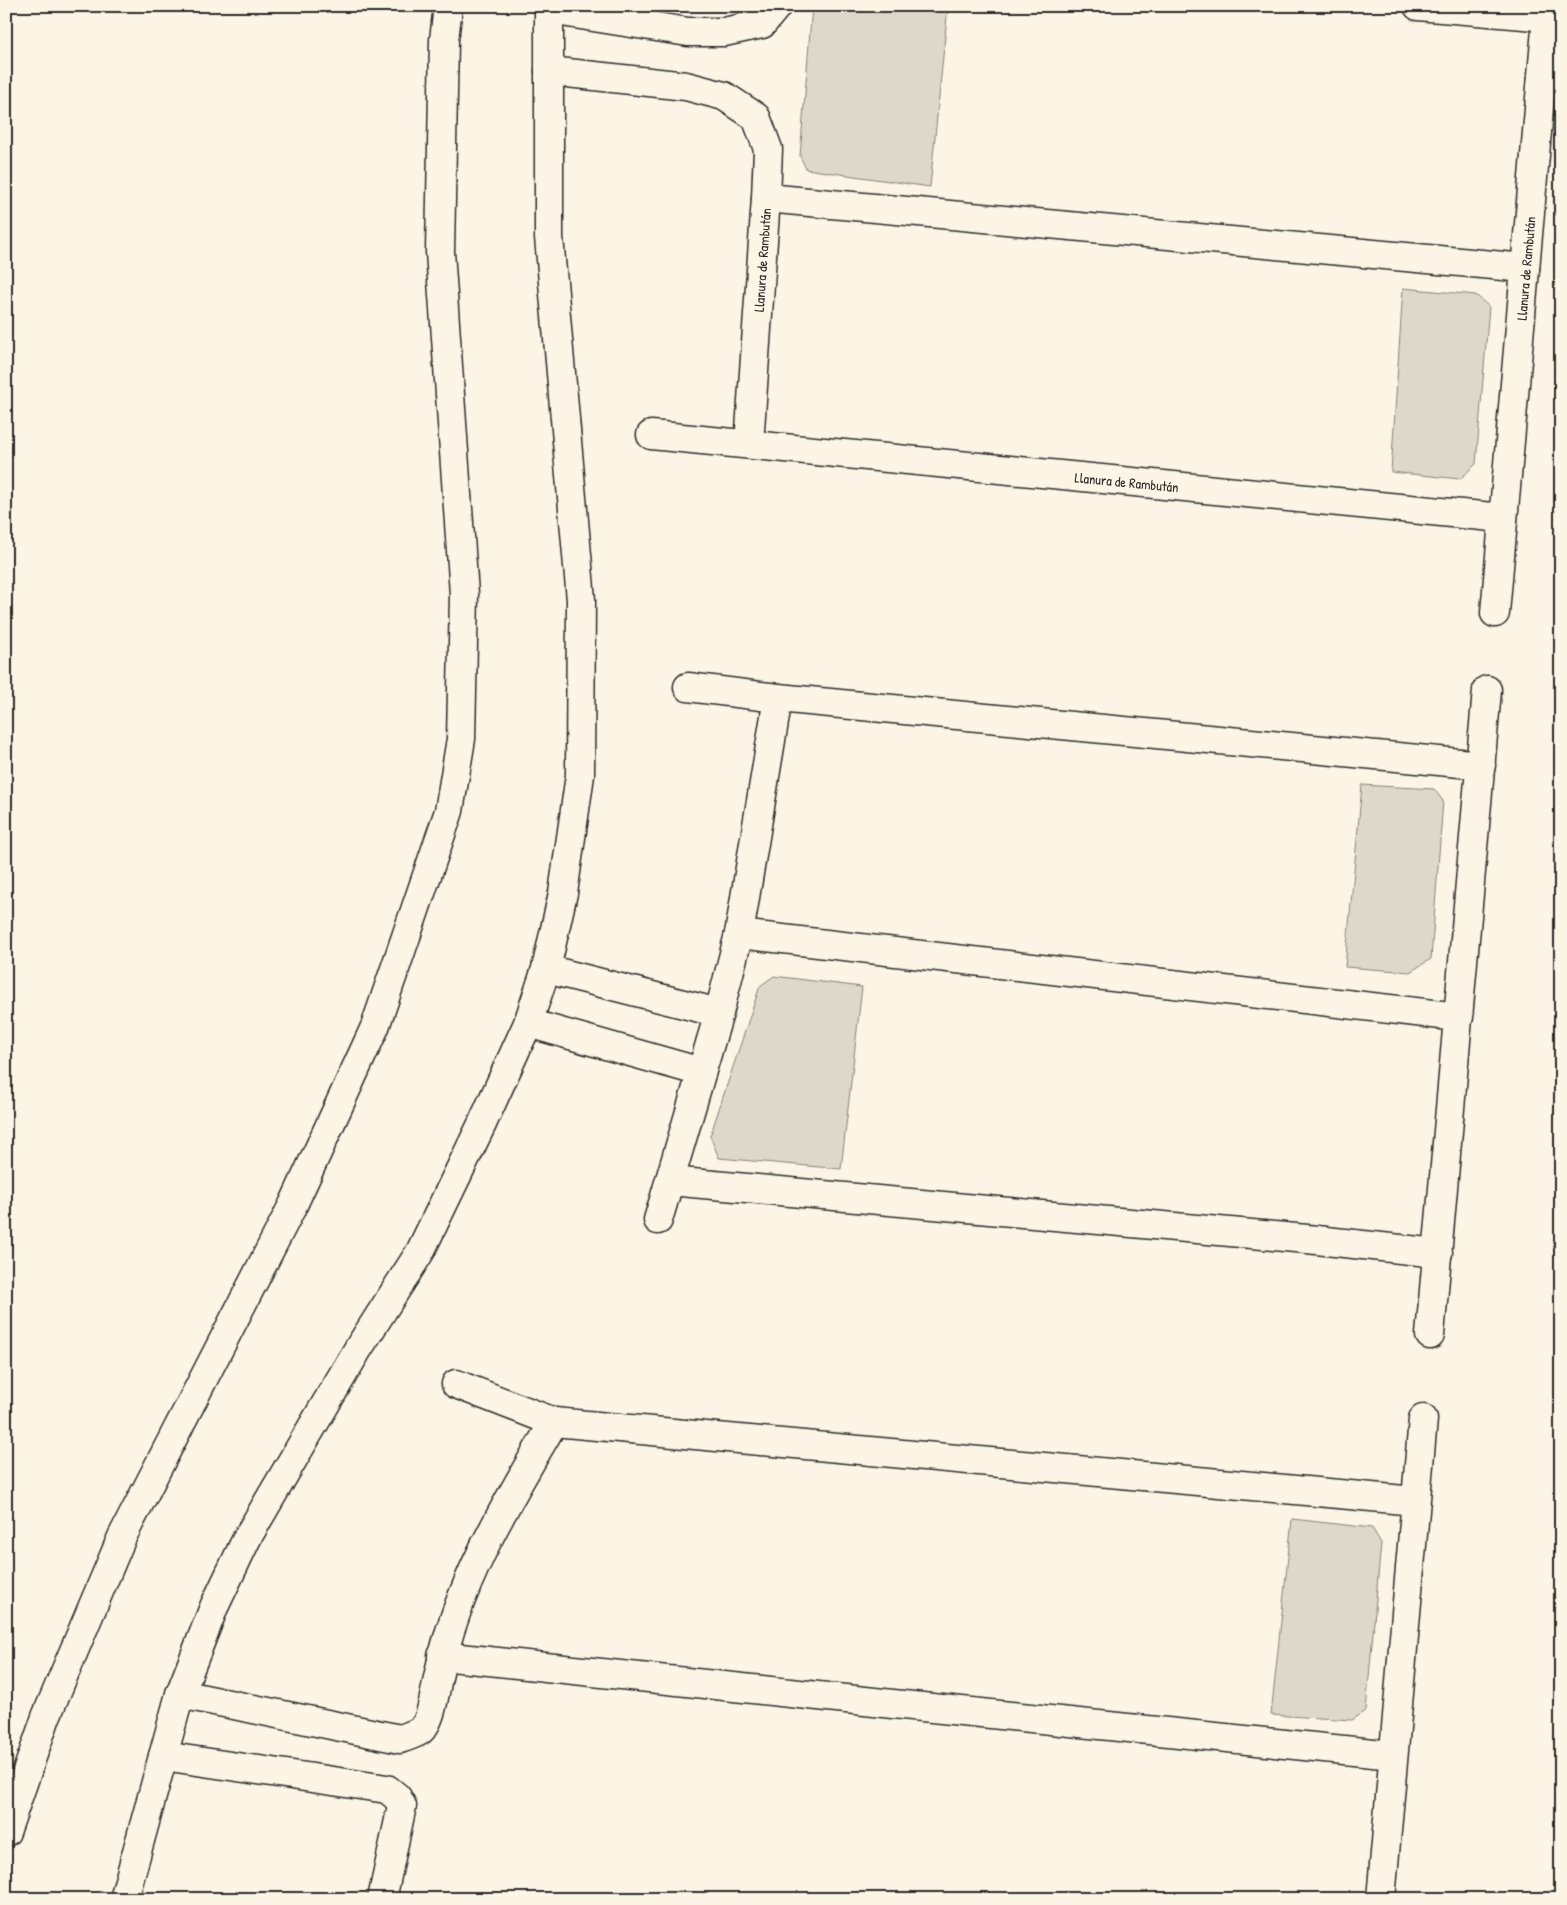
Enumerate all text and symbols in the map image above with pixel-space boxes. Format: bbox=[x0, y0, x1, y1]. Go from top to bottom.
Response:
street label: Llanura de Rambután bbox=[749, 207, 775, 313]
street label: Llanura de Rambután bbox=[1511, 216, 1539, 321]
street label: Llanura de Rambután bbox=[1074, 467, 1180, 496]

